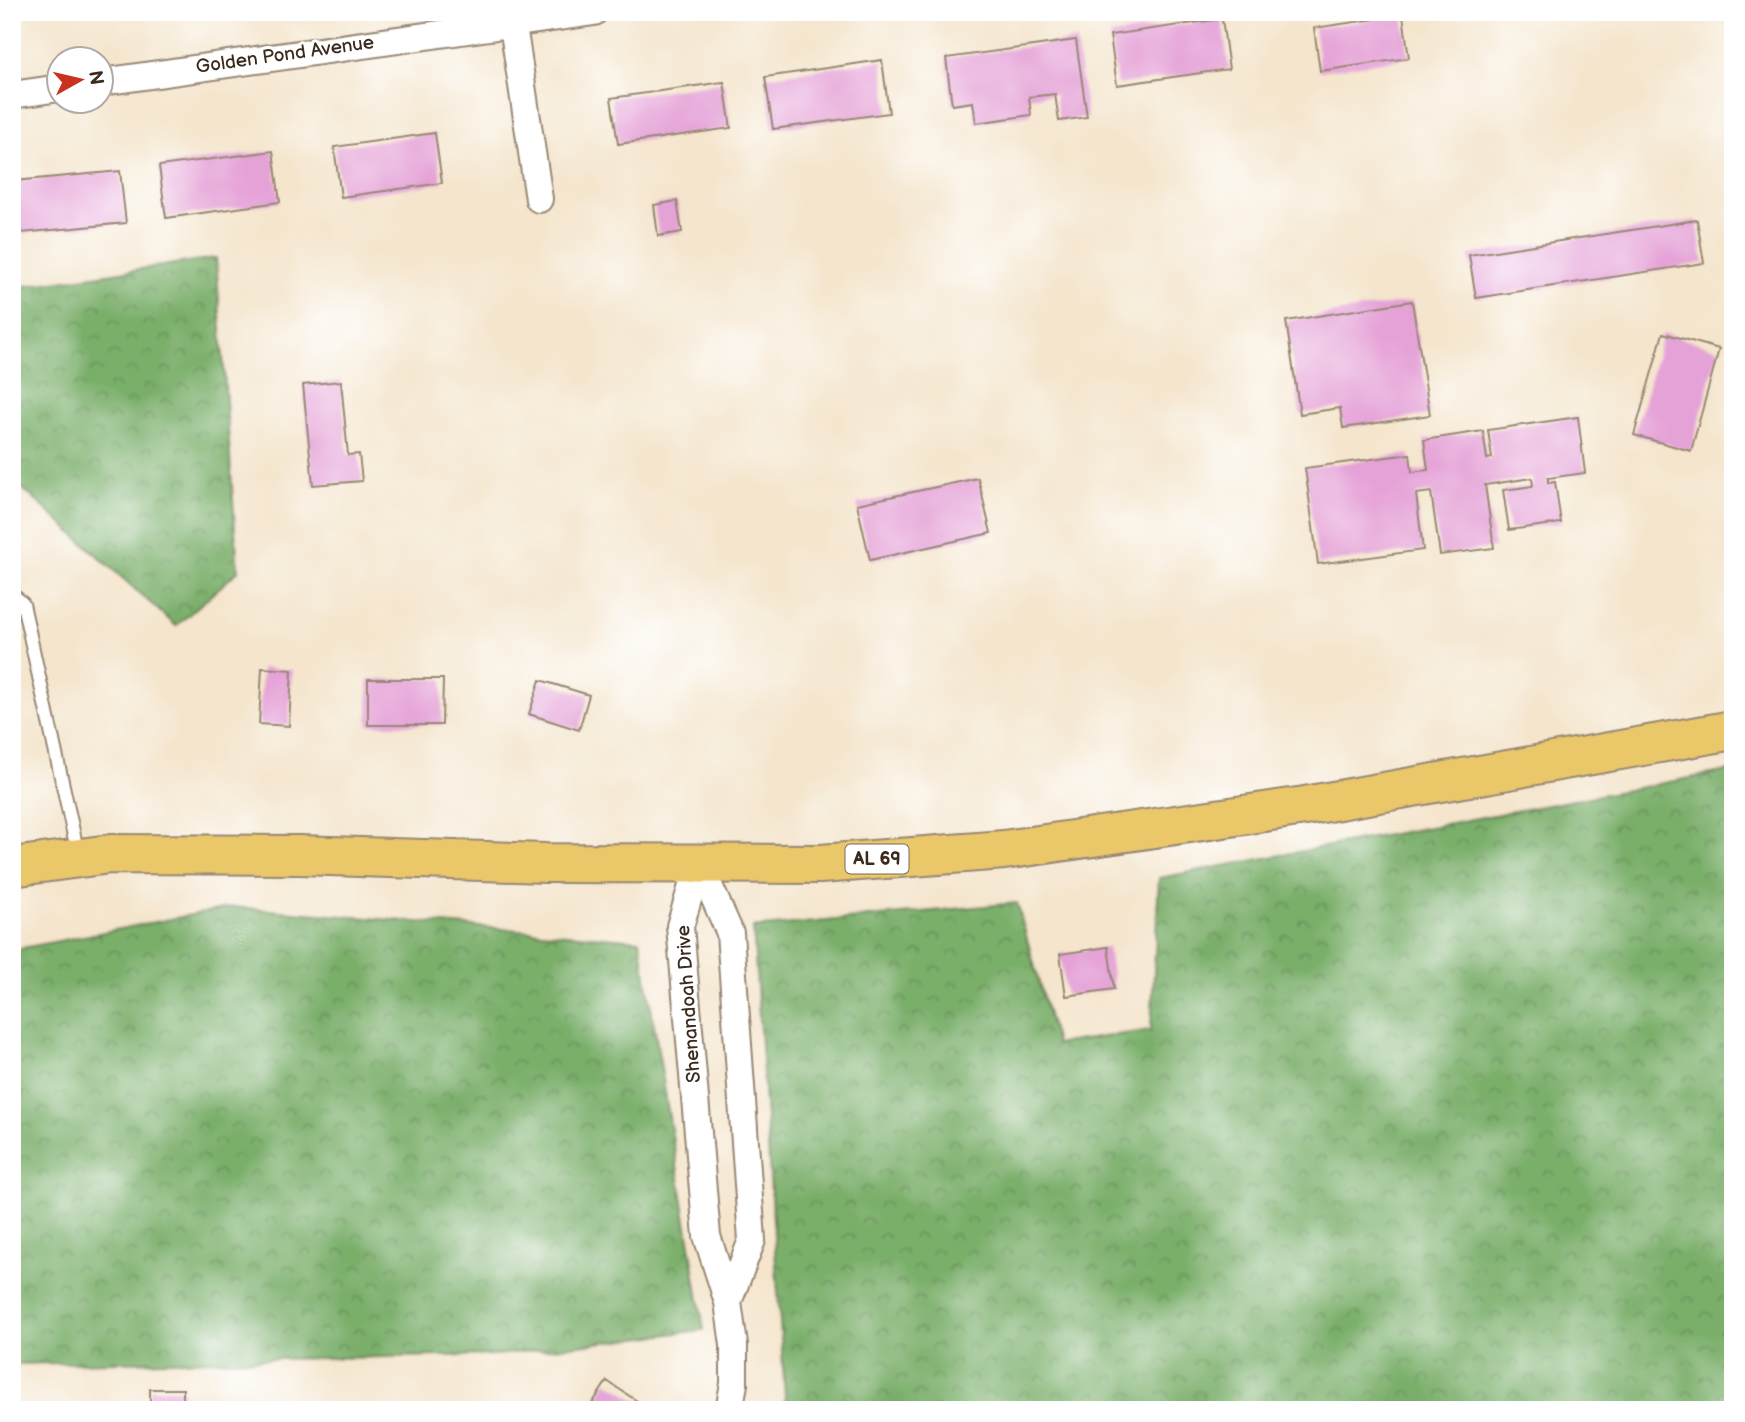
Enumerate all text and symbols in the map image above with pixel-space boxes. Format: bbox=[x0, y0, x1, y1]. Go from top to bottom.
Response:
street label: Golden Pond Avenue bbox=[194, 31, 376, 79]
north arrow bbox=[46, 46, 116, 116]
text: N bbox=[83, 69, 108, 87]
road number: AL 69 bbox=[846, 844, 908, 874]
street label: Shenandoah Drive bbox=[672, 924, 706, 1084]

